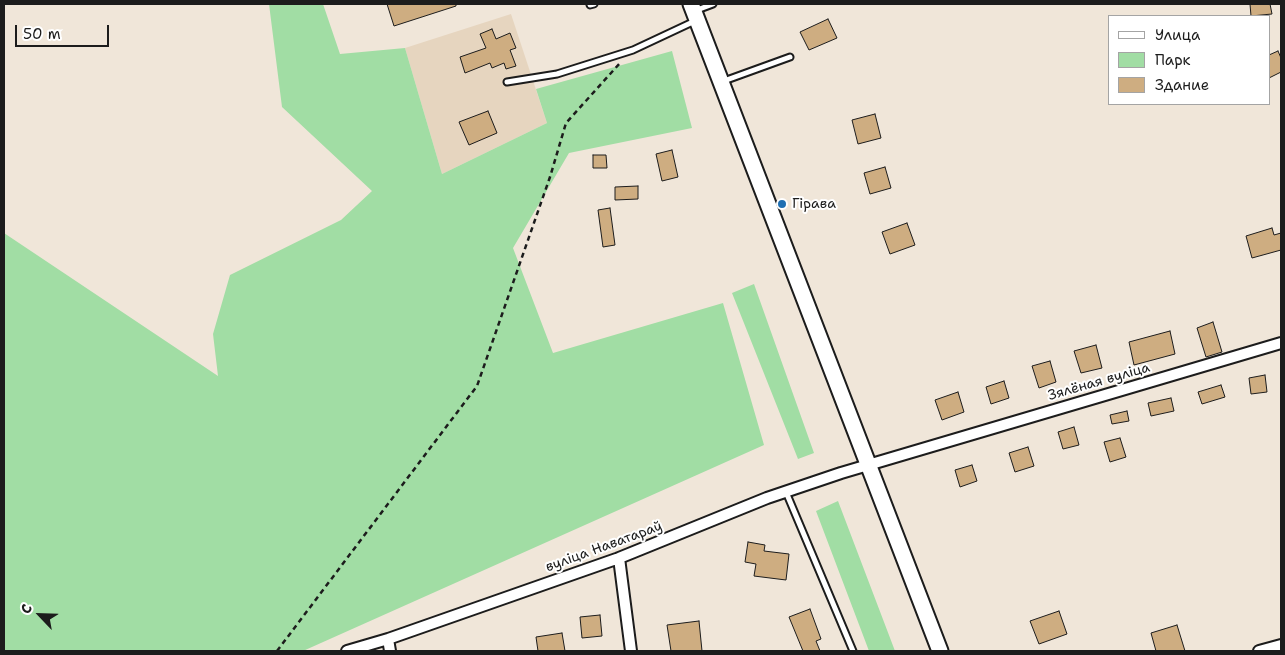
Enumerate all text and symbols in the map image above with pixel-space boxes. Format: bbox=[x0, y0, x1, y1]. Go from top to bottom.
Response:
scale bar bbox=[18, 15, 111, 47]
legend bbox=[1108, 15, 1270, 105]
text: 50 m bbox=[23, 24, 61, 44]
text: Улица bbox=[1155, 25, 1200, 45]
text: Парк bbox=[1155, 50, 1191, 70]
text: Здание bbox=[1155, 75, 1209, 95]
place label: Гірава bbox=[792, 196, 836, 212]
marker: Гірава bbox=[776, 198, 788, 210]
street label: Зялёная вуліца bbox=[1046, 359, 1152, 405]
street label: вуліца Наватараў bbox=[543, 518, 665, 576]
north arrow bbox=[15, 590, 65, 640]
text: С bbox=[16, 601, 36, 616]

